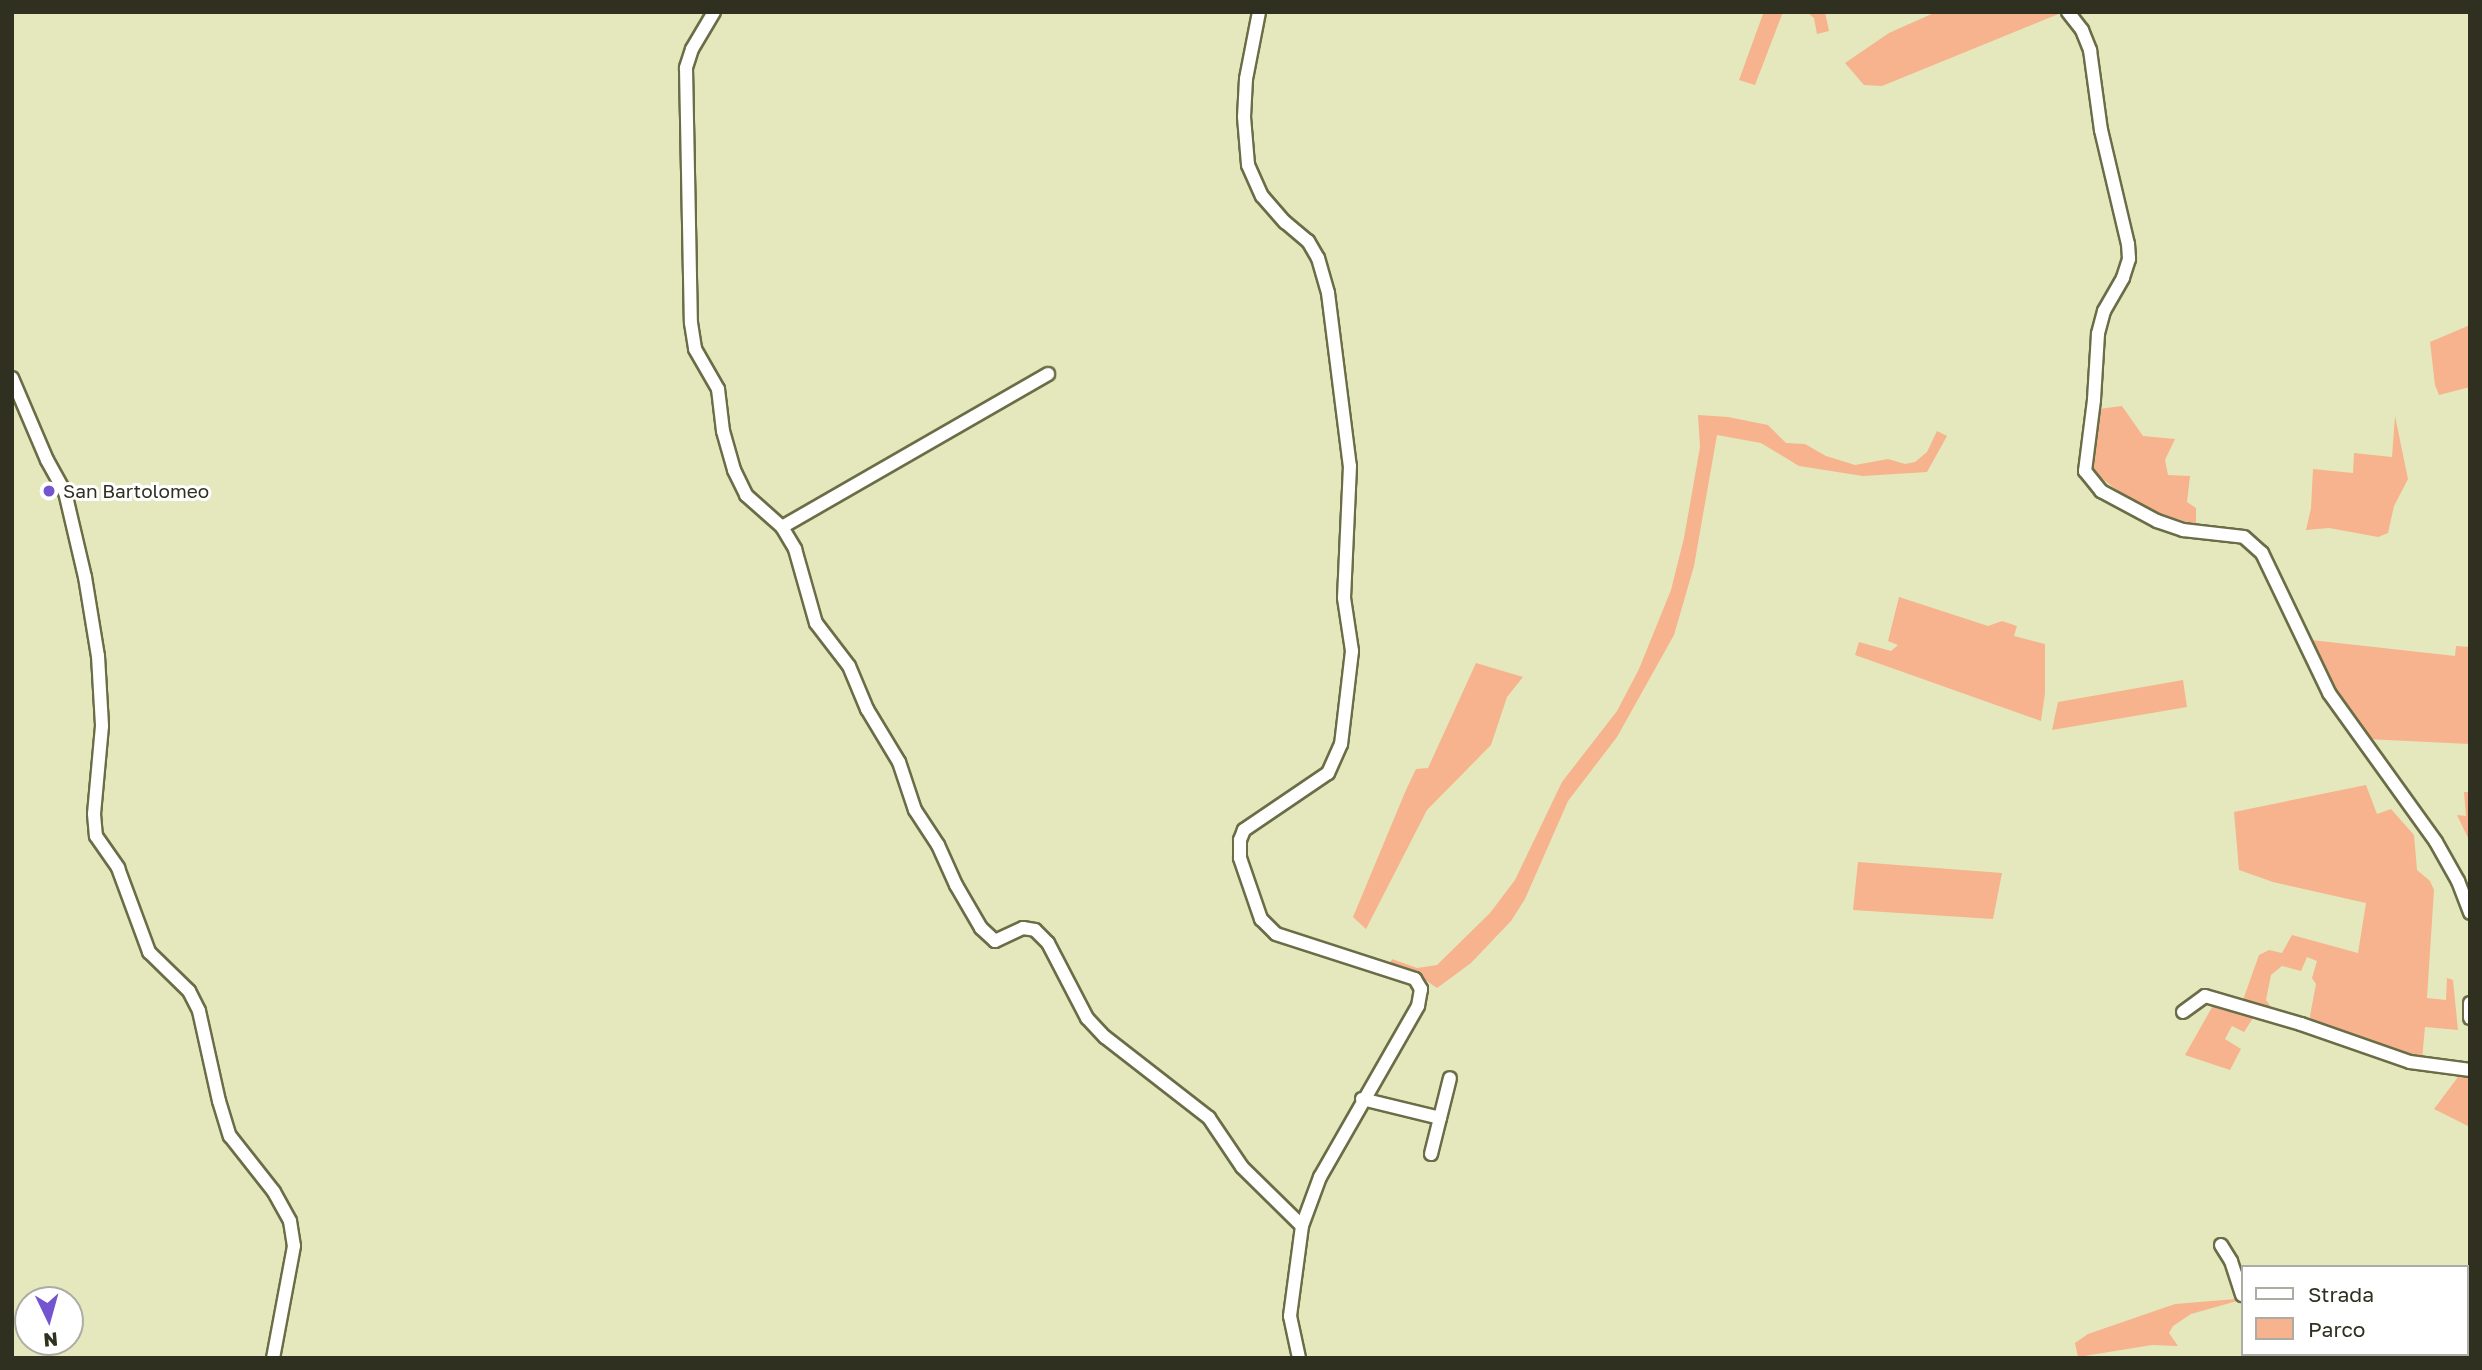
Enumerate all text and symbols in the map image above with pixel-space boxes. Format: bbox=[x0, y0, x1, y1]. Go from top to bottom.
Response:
place label: San Bartolomeo bbox=[63, 480, 209, 502]
marker: San Bartolomeo bbox=[41, 483, 57, 499]
legend bbox=[2240, 1265, 2468, 1356]
text: Strada bbox=[2308, 1281, 2374, 1307]
north arrow bbox=[14, 1286, 84, 1356]
text: Parco bbox=[2308, 1316, 2365, 1342]
text: N bbox=[43, 1328, 59, 1353]

